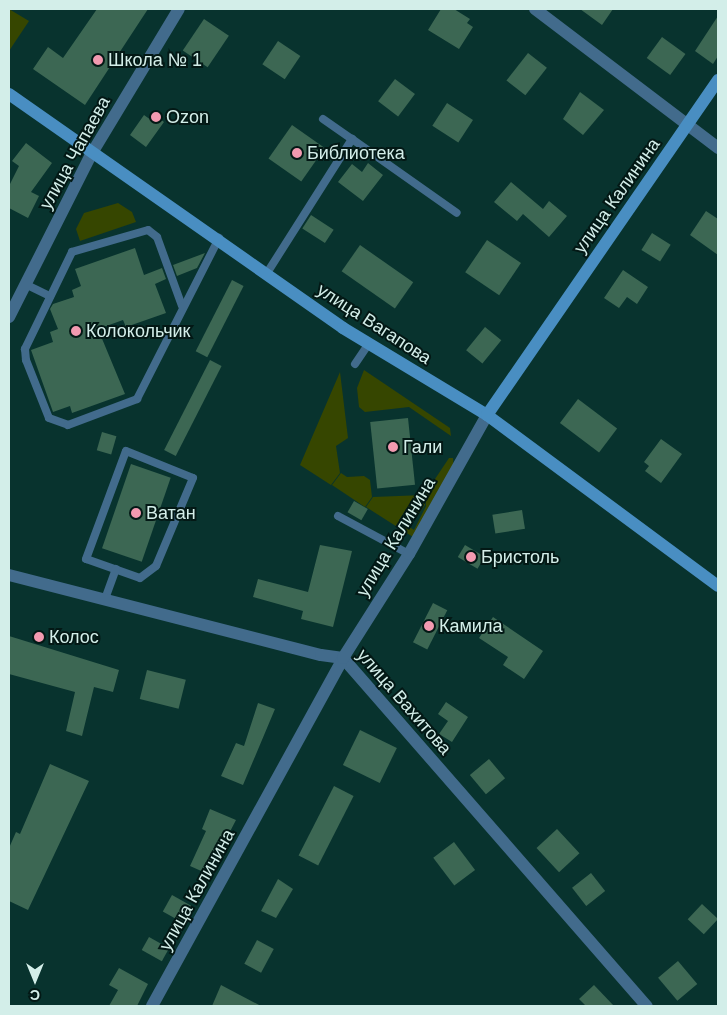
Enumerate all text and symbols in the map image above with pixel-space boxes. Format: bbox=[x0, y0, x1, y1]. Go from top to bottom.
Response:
place label: Школа № 1 bbox=[108, 49, 202, 71]
marker: Школа № 1 bbox=[92, 54, 104, 66]
street label: улица Чапаева bbox=[35, 93, 115, 213]
place label: Ozon bbox=[166, 106, 209, 128]
marker: Ozon bbox=[150, 111, 162, 123]
street label: улица Калинина bbox=[569, 134, 665, 258]
place label: Библиотека bbox=[307, 142, 405, 164]
marker: Библиотека bbox=[291, 147, 303, 159]
street label: улица Вагапова bbox=[313, 279, 435, 369]
place label: Колокольчик bbox=[86, 320, 190, 342]
marker: Колокольчик bbox=[70, 325, 82, 337]
place label: Гали bbox=[403, 436, 442, 458]
marker: Гали bbox=[387, 441, 399, 453]
street label: улица Калинина bbox=[352, 473, 440, 601]
place label: Ватан bbox=[146, 502, 196, 524]
marker: Ватан bbox=[130, 507, 142, 519]
place label: Бристоль bbox=[481, 546, 559, 568]
marker: Бристоль bbox=[465, 551, 477, 563]
place label: Камила bbox=[439, 615, 502, 637]
marker: Камила bbox=[423, 620, 435, 632]
place label: Колос bbox=[49, 626, 99, 648]
marker: Колос bbox=[33, 631, 45, 643]
street label: улица Вахитова bbox=[352, 645, 456, 759]
street label: улица Калинина bbox=[155, 826, 239, 954]
north arrow bbox=[10, 955, 60, 1005]
text: С bbox=[30, 987, 40, 1003]

